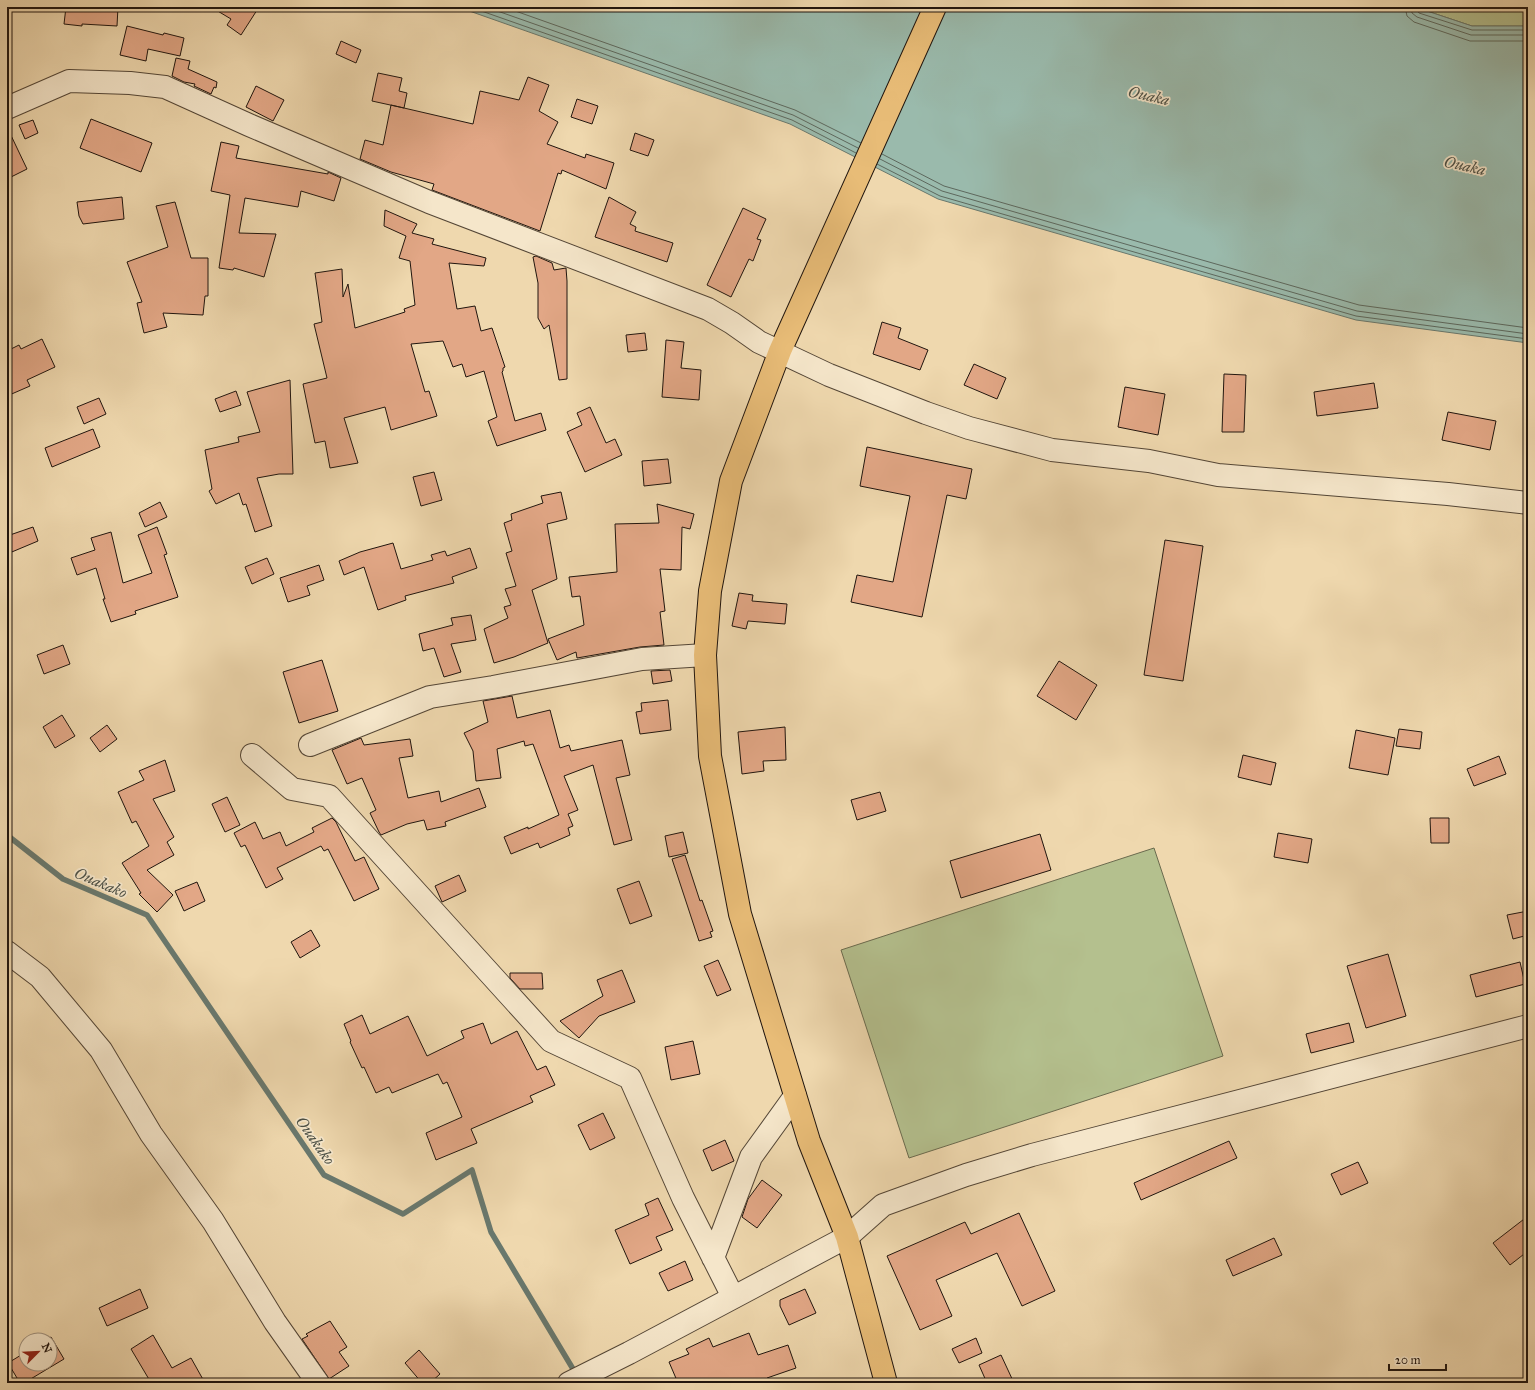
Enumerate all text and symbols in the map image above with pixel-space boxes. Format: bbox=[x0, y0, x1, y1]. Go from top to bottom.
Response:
water label: Ouaka bbox=[1126, 82, 1172, 110]
water label: Ouaka bbox=[1442, 152, 1488, 179]
water label: Ouakako bbox=[72, 863, 130, 902]
water label: Ouakako bbox=[292, 1112, 339, 1168]
north arrow bbox=[18, 1332, 58, 1372]
text: N bbox=[39, 1341, 55, 1356]
scale bar bbox=[1389, 1346, 1446, 1372]
text: 20 m bbox=[1395, 1353, 1421, 1367]

